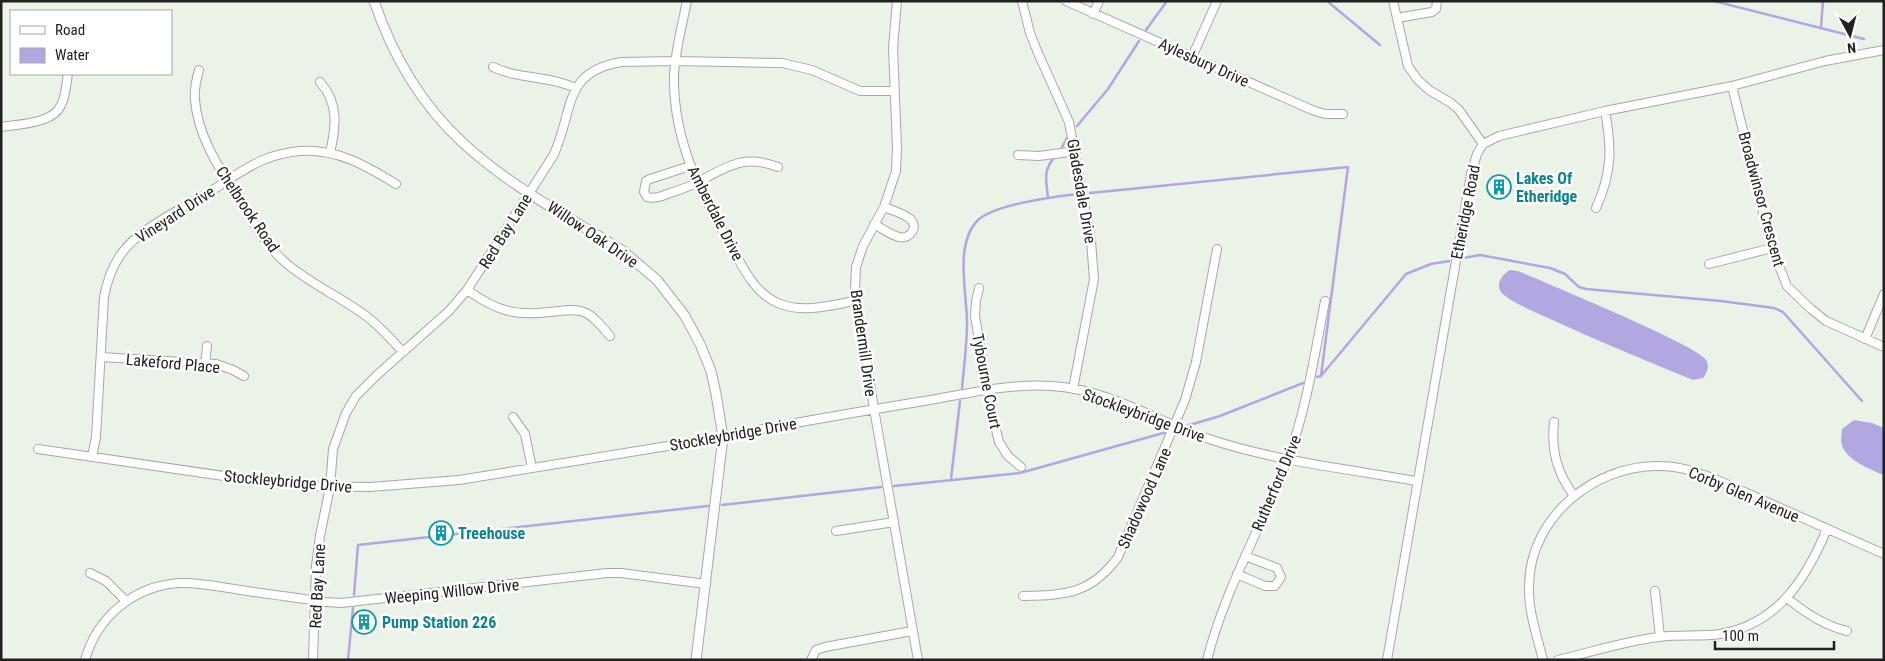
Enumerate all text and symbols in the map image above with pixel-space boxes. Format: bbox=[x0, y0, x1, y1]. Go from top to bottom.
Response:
legend bbox=[10, 10, 172, 75]
north arrow bbox=[1825, 10, 1875, 60]
text: Road bbox=[55, 21, 85, 39]
street label: Aylesbury Drive bbox=[1156, 34, 1252, 91]
text: N bbox=[1846, 39, 1857, 56]
text: Water bbox=[55, 46, 90, 64]
street label: Broadwinsor Crescent bbox=[1734, 130, 1789, 269]
street label: Gladesdale Drive bbox=[1063, 137, 1100, 245]
street label: Chelbrook Road bbox=[212, 163, 283, 256]
street label: Amberdale Drive bbox=[684, 163, 748, 264]
street label: Etheridge Road bbox=[1447, 163, 1484, 261]
place label: Lakes Of Etheridge bbox=[1516, 169, 1578, 206]
building icon: Lakes Of Etheridge bbox=[1486, 174, 1512, 200]
street label: Vineyard Drive bbox=[132, 182, 218, 247]
street label: Red Bay Lane bbox=[475, 190, 536, 272]
street label: Willow Oak Drive bbox=[544, 197, 642, 272]
street label: Brandermill Drive bbox=[847, 288, 880, 398]
street label: Tybourne Court bbox=[968, 332, 1005, 431]
street label: Lakeford Place bbox=[125, 350, 221, 377]
street label: Stockleybridge Drive bbox=[1080, 385, 1208, 446]
street label: Stockleybridge Drive bbox=[668, 414, 798, 455]
street label: Rutherford Drive bbox=[1248, 432, 1305, 534]
street label: Shadowood Lane bbox=[1114, 445, 1175, 552]
street label: Corby Glen Avenue bbox=[1686, 463, 1802, 526]
street label: Stockleybridge Drive bbox=[223, 466, 353, 497]
building icon: Treehouse bbox=[428, 520, 454, 546]
place label: Treehouse bbox=[458, 524, 526, 543]
street label: Red Bay Lane bbox=[306, 543, 329, 629]
street label: Weeping Willow Drive bbox=[384, 575, 520, 608]
building icon: Pump Station 226 bbox=[351, 609, 377, 635]
place label: Pump Station 226 bbox=[382, 613, 496, 632]
scale bar bbox=[1715, 618, 1834, 650]
text: 100 m bbox=[1722, 627, 1759, 645]

